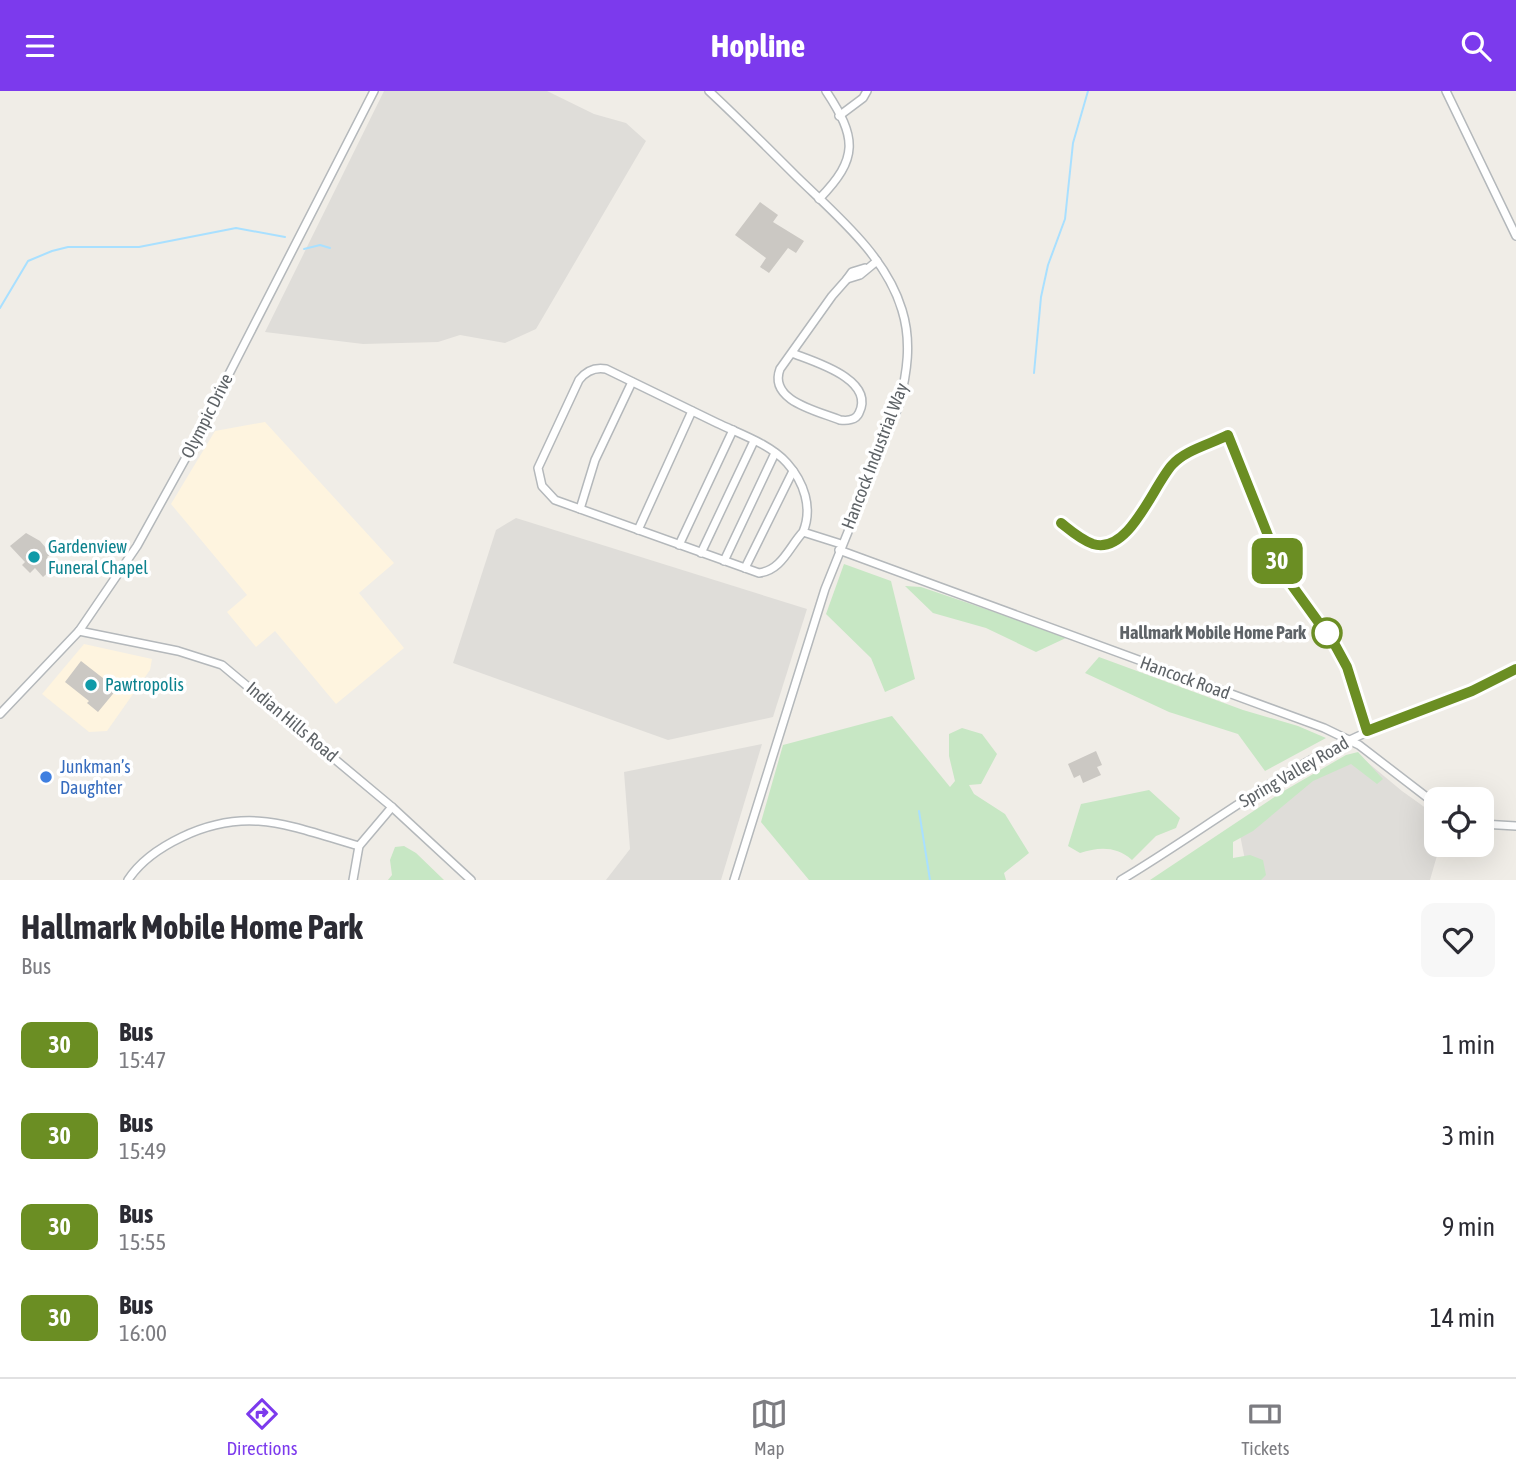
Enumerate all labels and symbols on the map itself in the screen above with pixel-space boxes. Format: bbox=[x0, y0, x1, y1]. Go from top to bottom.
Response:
street label: Olympic Drive bbox=[176, 370, 237, 462]
street label: Hancock Industrial Way bbox=[837, 380, 912, 532]
place label: Gardenview Funeral Chapel bbox=[48, 536, 148, 578]
line badge: 30 bbox=[1246, 538, 1308, 584]
marker: Gardenview Funeral Chapel bbox=[26, 549, 42, 565]
marker: Hallmark Mobile Home Park bbox=[1312, 618, 1342, 648]
place label: Hallmark Mobile Home Park bbox=[1120, 622, 1307, 643]
street label: Hancock Road bbox=[1137, 652, 1233, 703]
place label: Pawtropolis bbox=[105, 674, 184, 695]
marker: Pawtropolis bbox=[83, 677, 99, 693]
street label: Indian Hills Road bbox=[242, 677, 342, 766]
street label: Spring Valley Road bbox=[1235, 732, 1352, 811]
place label: Junkman’s Daughter bbox=[60, 756, 131, 798]
marker: Junkman’s Daughter bbox=[38, 769, 54, 785]

